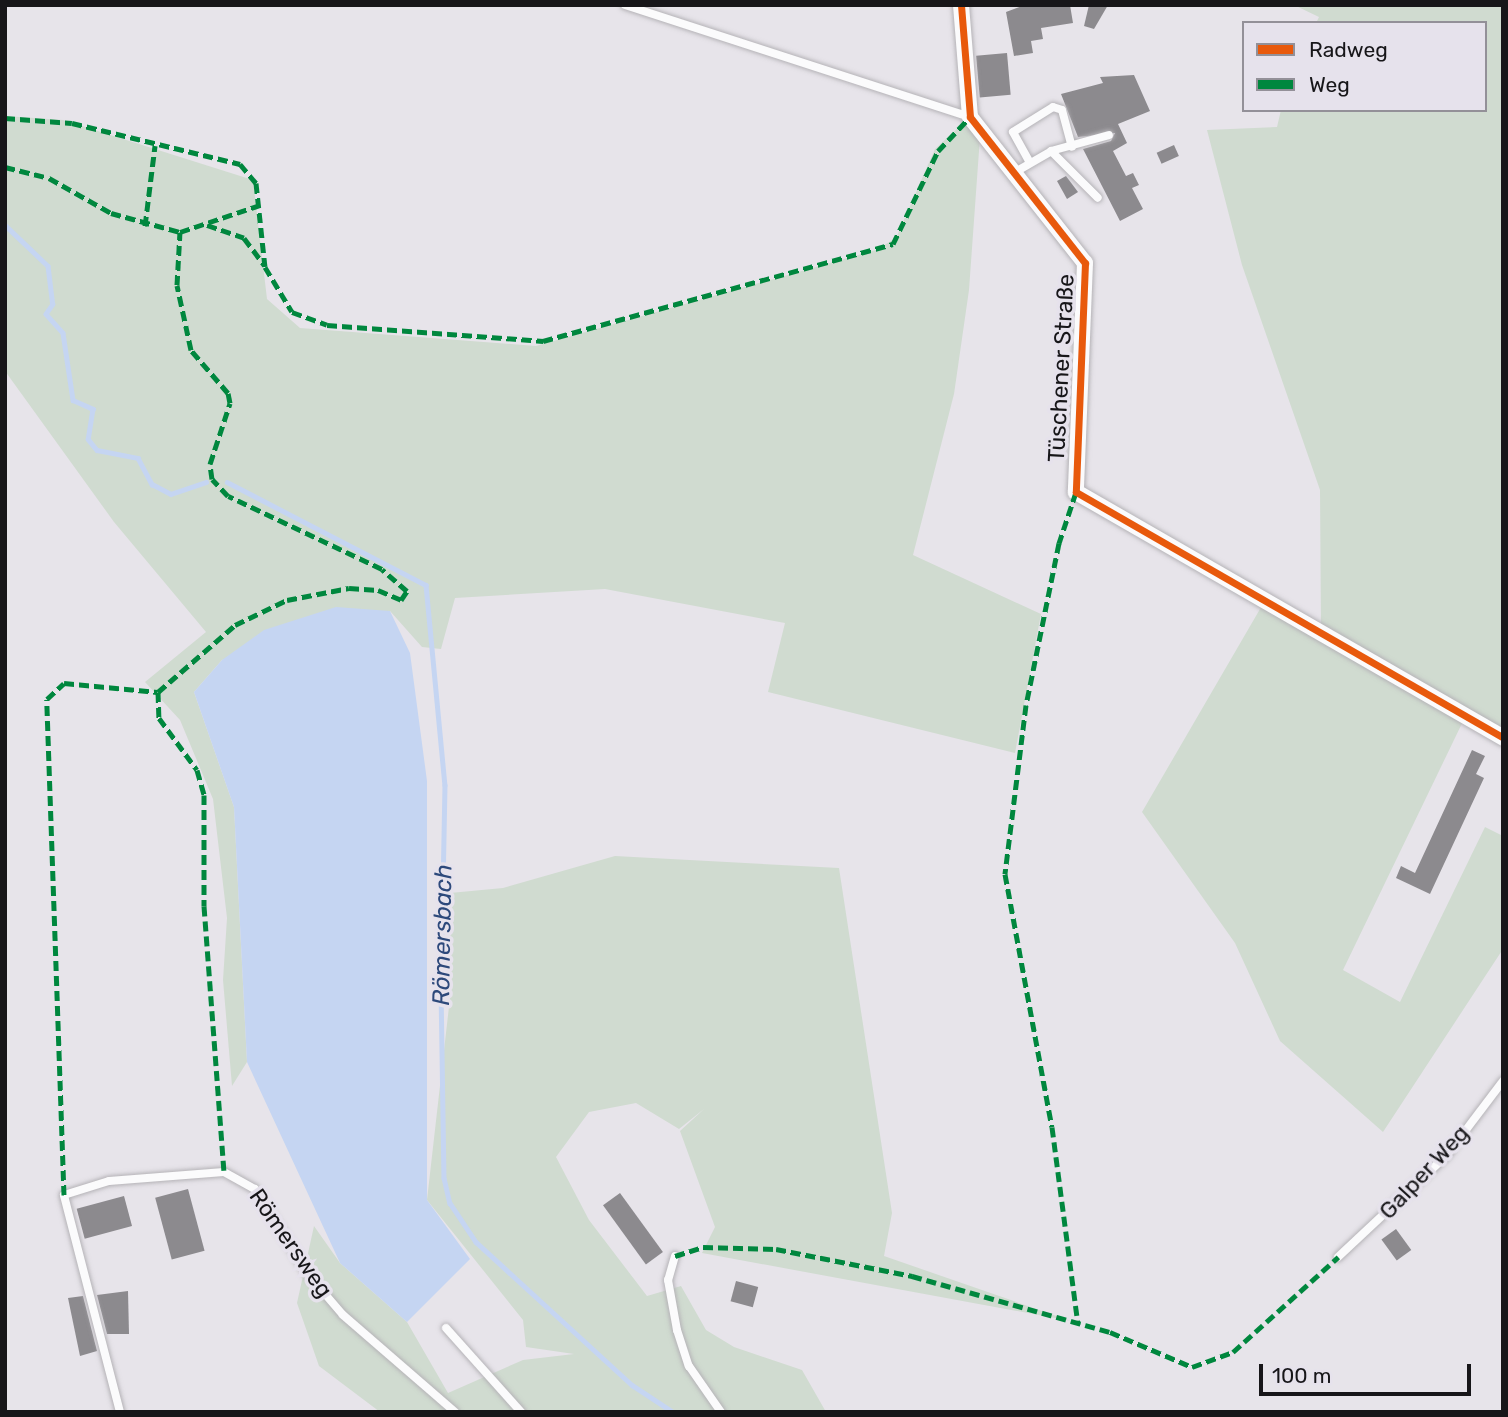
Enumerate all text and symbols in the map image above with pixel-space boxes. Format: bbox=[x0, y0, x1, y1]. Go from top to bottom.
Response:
legend bbox=[1242, 21, 1487, 112]
text: Radweg bbox=[1309, 37, 1388, 62]
text: Weg bbox=[1309, 72, 1350, 97]
street label: Tüschener Straße bbox=[1042, 273, 1080, 463]
water label: Römersbach bbox=[427, 864, 459, 1006]
street label: Galper Weg bbox=[1373, 1119, 1475, 1225]
street label: Römersweg bbox=[243, 1183, 339, 1303]
scale bar bbox=[1263, 1350, 1475, 1394]
text: 100 m bbox=[1272, 1363, 1331, 1388]

